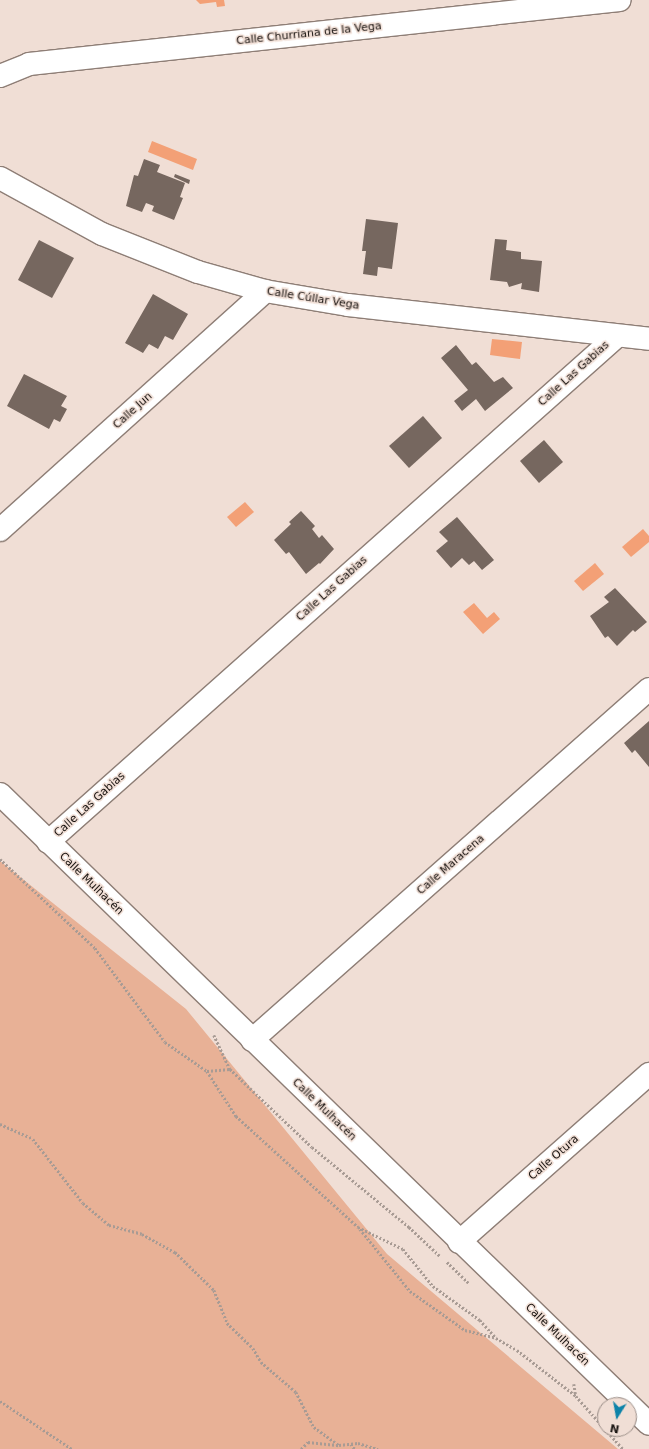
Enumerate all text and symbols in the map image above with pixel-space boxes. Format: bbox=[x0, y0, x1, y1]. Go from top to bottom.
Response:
street label: Calle Churriana de la Vega bbox=[236, 20, 382, 48]
street label: Calle Cúllar Vega bbox=[266, 285, 360, 313]
street label: Calle Las Gabias bbox=[536, 339, 612, 409]
street label: Calle Jun bbox=[111, 390, 155, 432]
street label: Calle Las Gabias bbox=[294, 554, 370, 624]
street label: Calle Las Gabias bbox=[52, 770, 128, 840]
street label: Calle Maracena bbox=[415, 832, 487, 898]
street label: Calle Mulhacén bbox=[56, 850, 126, 918]
street label: Calle Mulhacén bbox=[289, 1076, 359, 1144]
street label: Calle Otura bbox=[526, 1133, 582, 1183]
street label: Calle Mulhacén bbox=[522, 1301, 592, 1369]
north arrow bbox=[597, 1397, 637, 1437]
text: N bbox=[609, 1421, 621, 1436]

